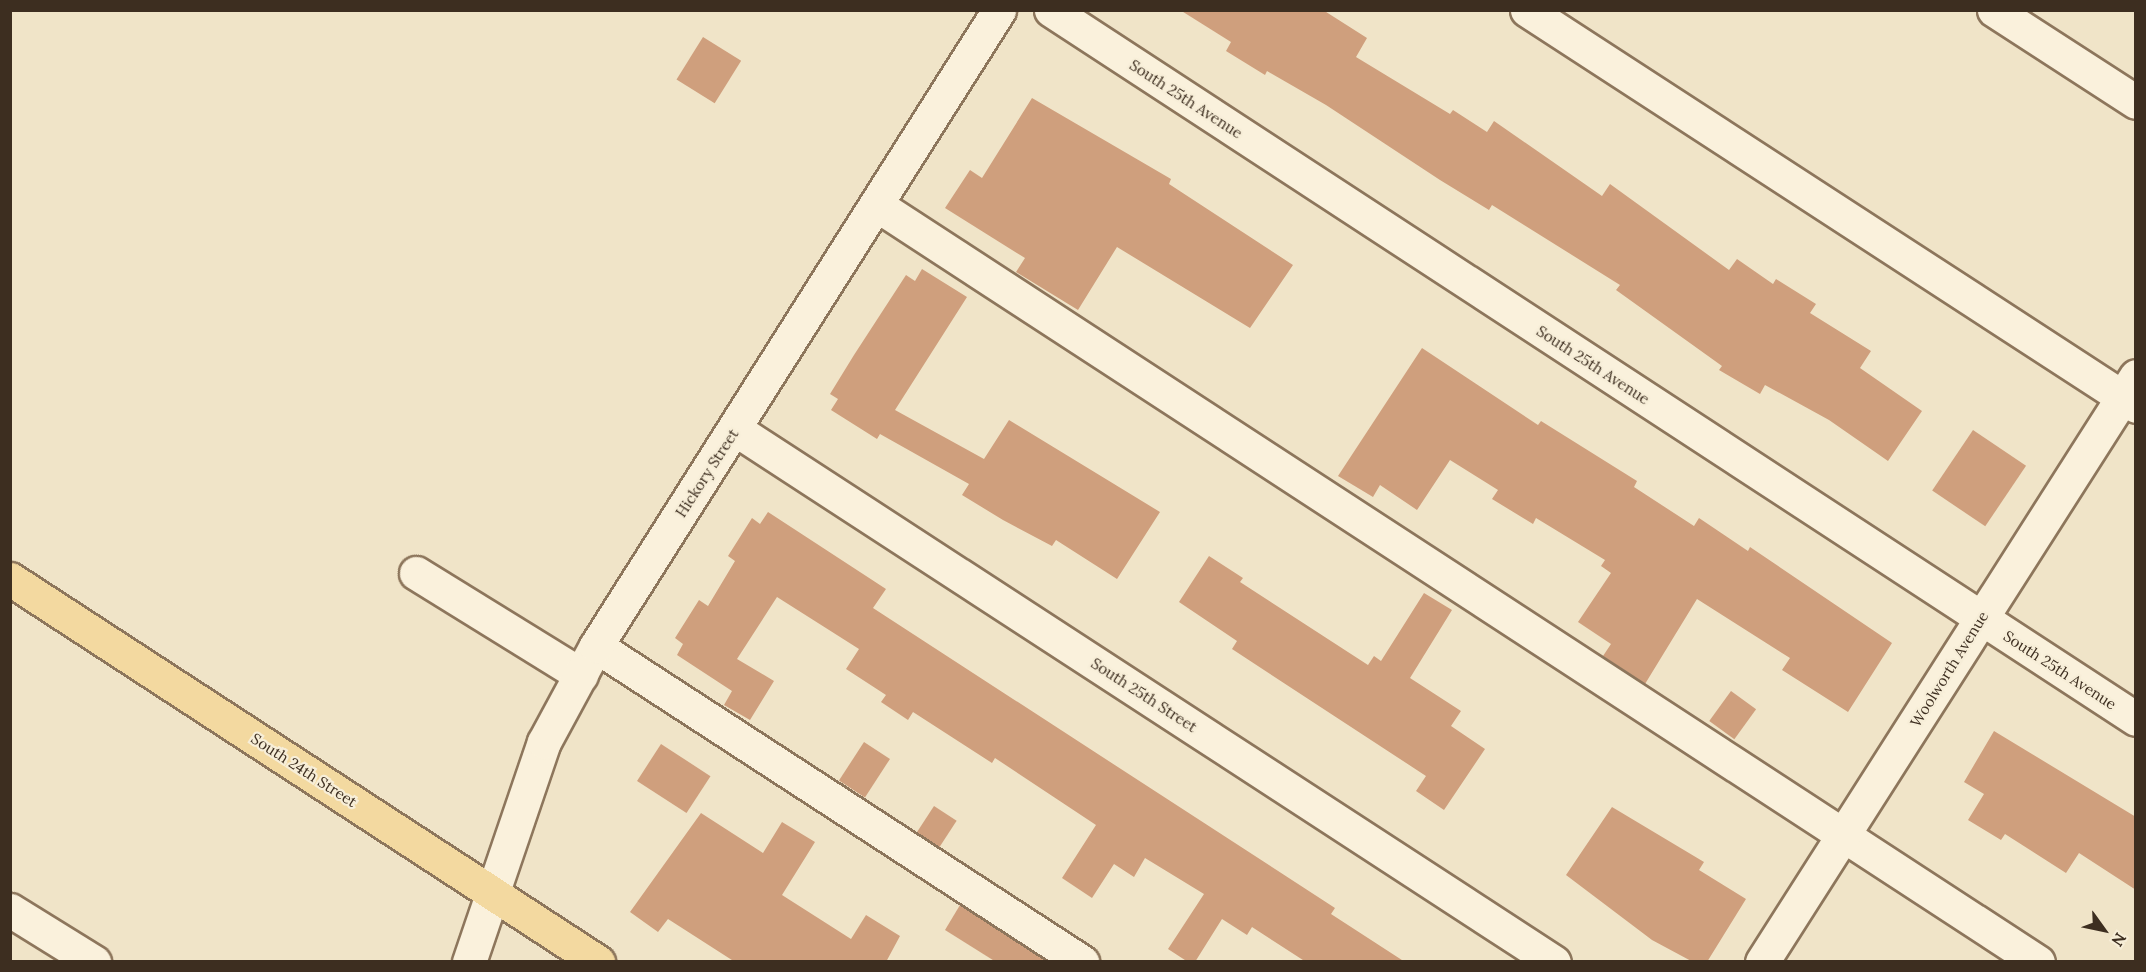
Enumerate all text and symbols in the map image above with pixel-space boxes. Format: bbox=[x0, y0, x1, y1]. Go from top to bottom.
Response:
street label: South 25th Avenue bbox=[1126, 56, 1246, 142]
street label: South 25th Avenue bbox=[1533, 322, 1653, 408]
street label: Hickory Street bbox=[672, 425, 742, 521]
street label: Woolworth Avenue bbox=[1906, 608, 1992, 730]
street label: South 25th Avenue bbox=[2000, 627, 2120, 713]
street label: South 25th Street bbox=[1088, 654, 1200, 736]
street label: South 24th Street bbox=[248, 729, 360, 811]
north arrow bbox=[2074, 900, 2134, 960]
text: N bbox=[2107, 929, 2131, 950]

